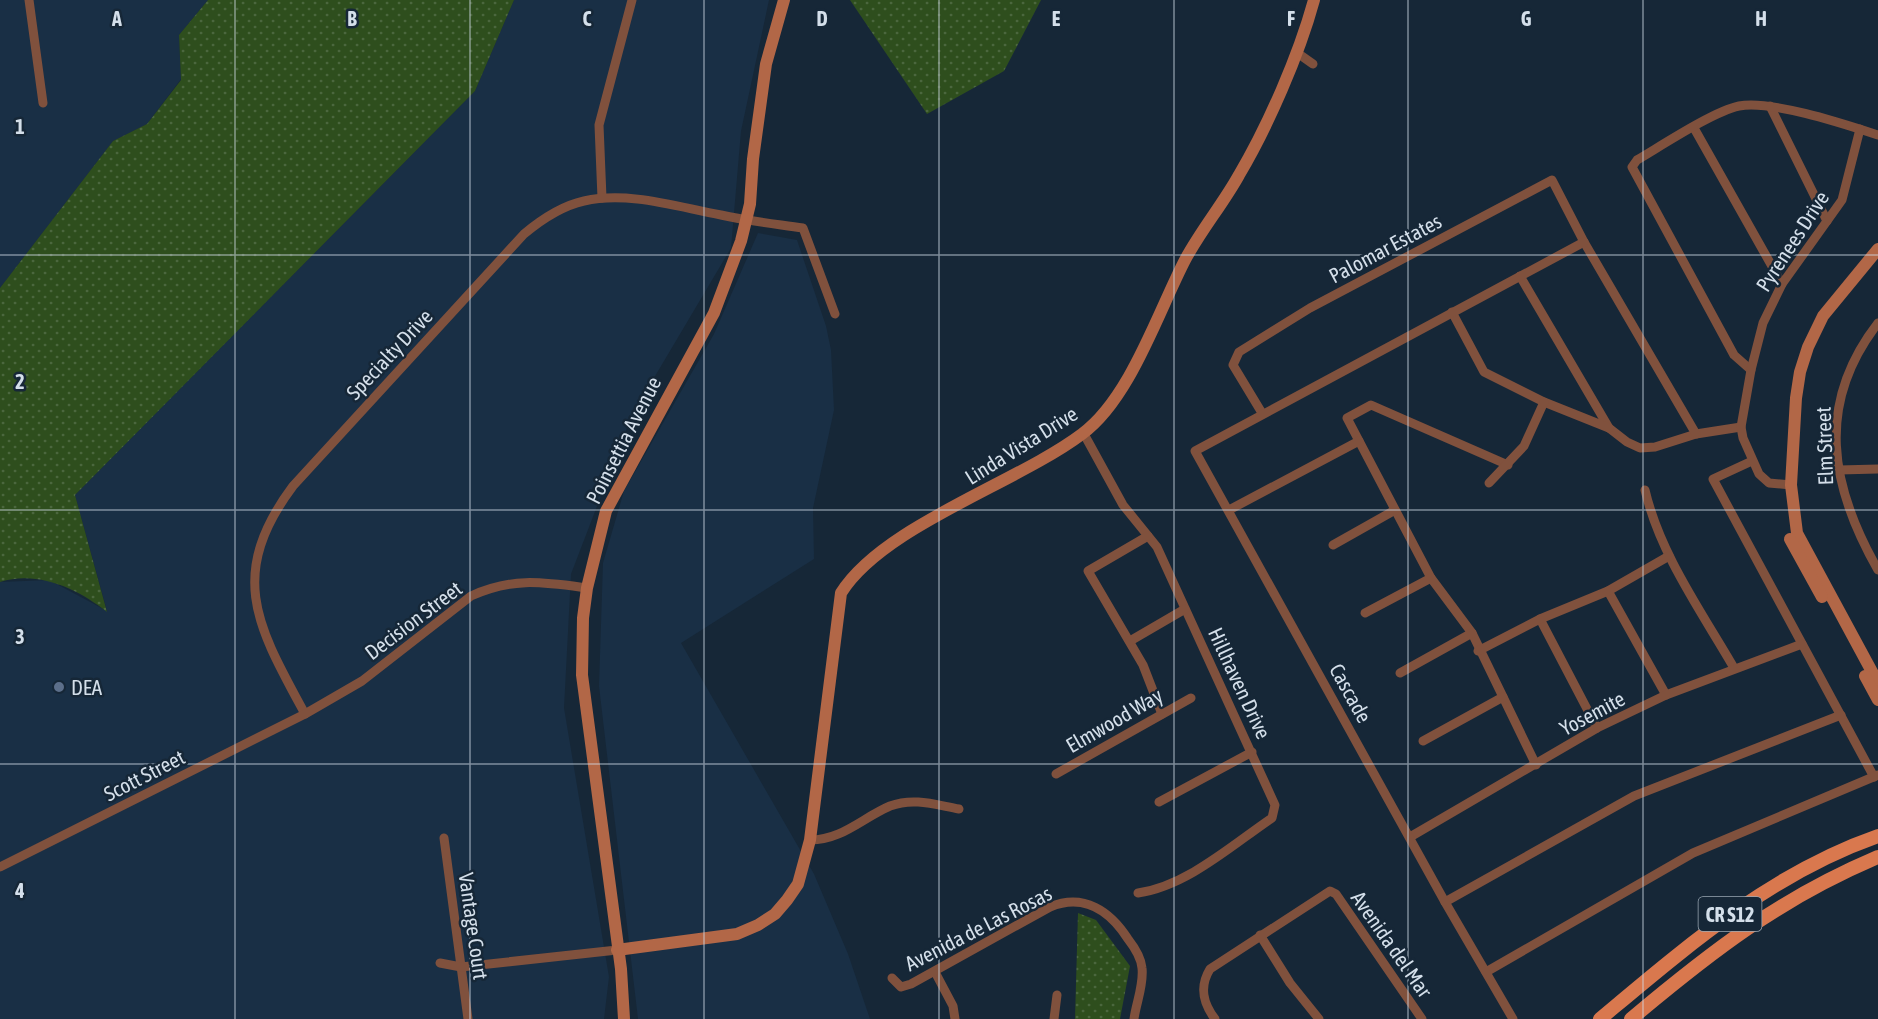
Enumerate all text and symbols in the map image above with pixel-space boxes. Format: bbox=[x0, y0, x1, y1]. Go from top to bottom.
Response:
text: A bbox=[111, 7, 122, 30]
text: B bbox=[347, 7, 357, 30]
text: C bbox=[583, 7, 592, 30]
text: D bbox=[816, 7, 828, 30]
text: E bbox=[1052, 7, 1061, 30]
text: F bbox=[1287, 7, 1295, 30]
text: G bbox=[1521, 7, 1532, 30]
text: H bbox=[1755, 7, 1767, 30]
text: 1 bbox=[15, 115, 25, 138]
street label: Pyrenees Drive bbox=[1751, 186, 1833, 296]
street label: Palomar Estates bbox=[1325, 208, 1445, 288]
street label: Specialty Drive bbox=[341, 304, 437, 404]
text: 2 bbox=[15, 370, 25, 393]
street label: Poinsettia Avenue bbox=[581, 372, 665, 508]
street label: Linda Vista Drive bbox=[960, 401, 1082, 489]
street label: Elm Street bbox=[1811, 406, 1837, 486]
street label: Decision Street bbox=[360, 576, 466, 664]
street label: Hillhaven Drive bbox=[1204, 624, 1276, 742]
text: 3 bbox=[15, 625, 25, 648]
street label: Cascade bbox=[1325, 659, 1377, 727]
place label: DEA bbox=[71, 675, 103, 699]
marker: DEA bbox=[52, 680, 66, 694]
street label: Elmwood Way bbox=[1061, 683, 1167, 757]
street label: Yosemite bbox=[1555, 686, 1629, 740]
street label: Scott Street bbox=[100, 744, 188, 806]
street label: Vantage Court bbox=[455, 871, 493, 981]
text: 4 bbox=[14, 879, 25, 902]
street label: Avenida de Las Rosas bbox=[901, 881, 1055, 975]
street label: Avenida del Mar bbox=[1347, 886, 1438, 1002]
road number: CR S12 bbox=[1698, 897, 1762, 931]

